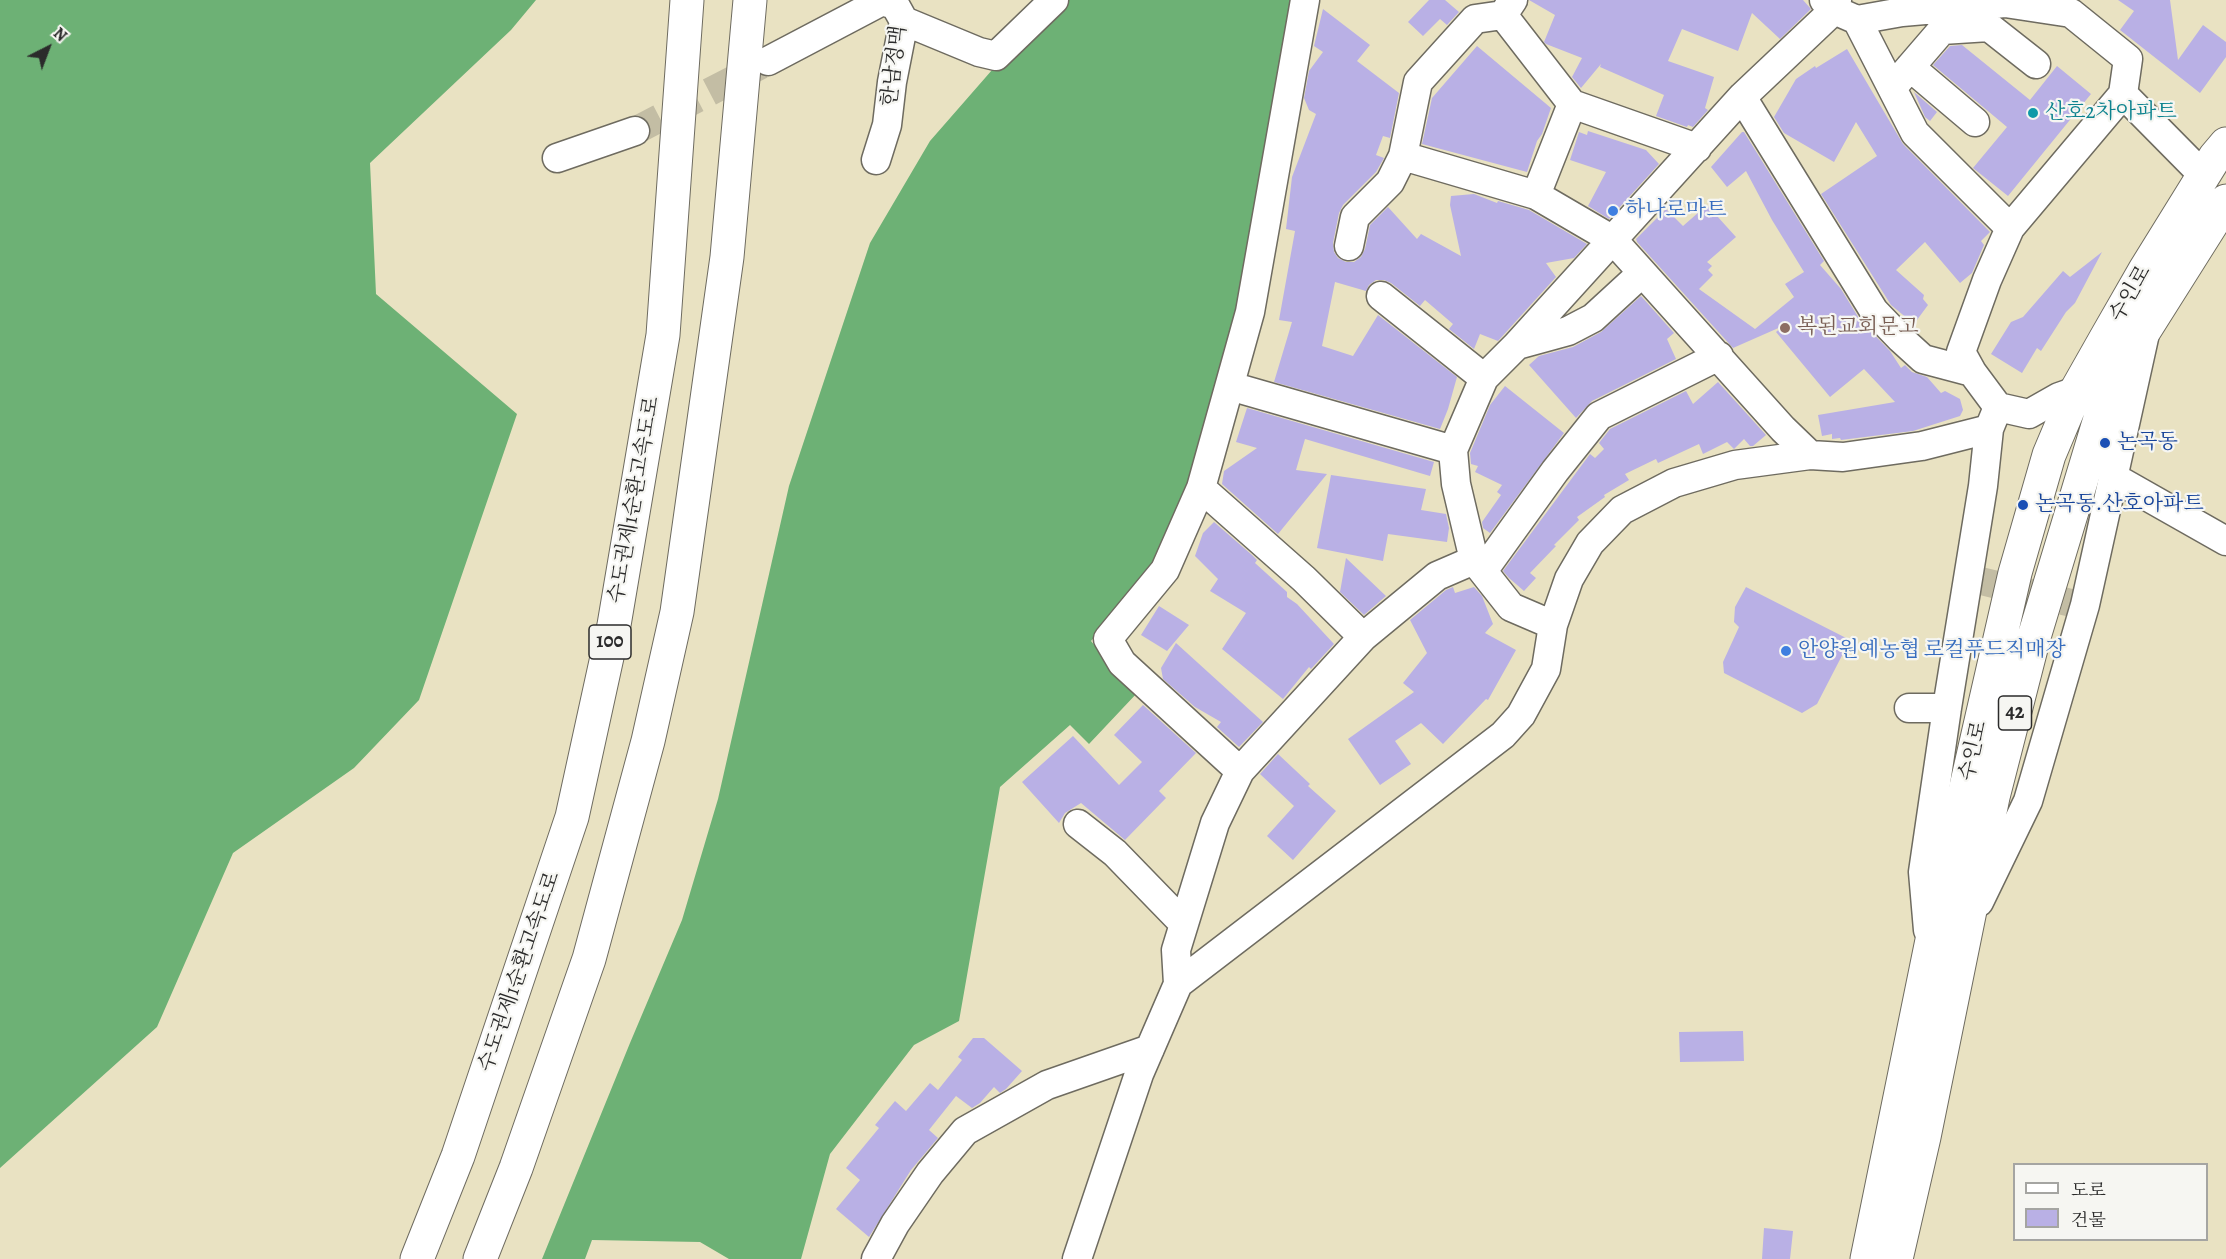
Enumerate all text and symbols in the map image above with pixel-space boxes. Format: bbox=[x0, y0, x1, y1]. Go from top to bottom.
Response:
north arrow bbox=[18, 18, 78, 78]
text: N bbox=[48, 23, 72, 47]
street label: 한남정맥 bbox=[878, 24, 912, 108]
place label: 산호2차아파트 bbox=[2045, 100, 2177, 126]
marker: 산호2차아파트 bbox=[2026, 106, 2040, 120]
place label: 하나로마트 bbox=[1625, 198, 1726, 224]
marker: 하나로마트 bbox=[1606, 204, 1620, 218]
street label: 수인로 bbox=[2105, 261, 2157, 327]
place label: 복된교회문고 bbox=[1797, 315, 1919, 341]
marker: 복된교회문고 bbox=[1778, 321, 1792, 335]
street label: 수도권제1순환고속도로 bbox=[604, 394, 666, 606]
place label: 논곡동 bbox=[2117, 430, 2178, 456]
marker: 논곡동 bbox=[2098, 436, 2112, 450]
place label: 논곡동.산호아파트 bbox=[2035, 492, 2204, 518]
marker: 논곡동.산호아파트 bbox=[2016, 498, 2030, 512]
road number: 100 bbox=[589, 625, 631, 659]
place label: 안양원예농협 로컬푸드직매장 bbox=[1798, 638, 2066, 664]
marker: 안양원예농협 로컬푸드직매장 bbox=[1779, 644, 1793, 658]
road number: 42 bbox=[1998, 696, 2032, 730]
street label: 수인로 bbox=[1955, 719, 1993, 783]
street label: 수도권제1순환고속도로 bbox=[474, 869, 566, 1075]
legend bbox=[2013, 1163, 2208, 1241]
text: 도로 bbox=[2071, 1178, 2106, 1202]
text: 건물 bbox=[2071, 1208, 2106, 1232]

